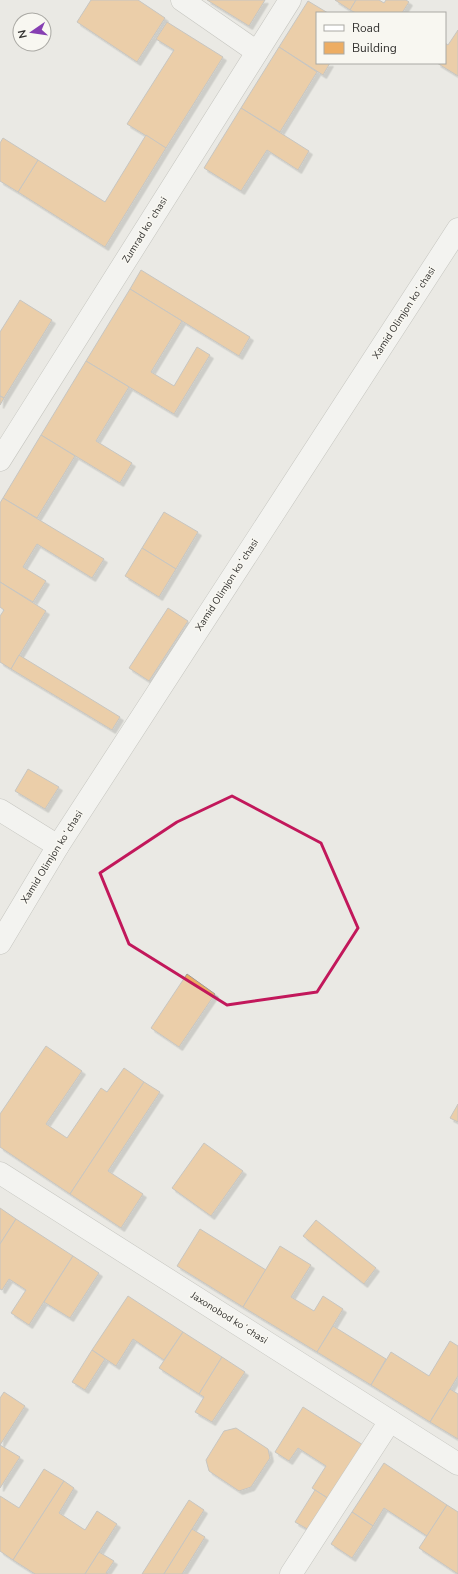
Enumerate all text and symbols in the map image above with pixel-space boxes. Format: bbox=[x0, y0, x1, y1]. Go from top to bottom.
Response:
north arrow bbox=[12, 12, 52, 52]
legend bbox=[316, 12, 446, 64]
text: Road bbox=[352, 20, 380, 36]
text: N bbox=[15, 28, 31, 40]
text: Building bbox=[352, 40, 397, 56]
street label: Zumrad koʻchasi bbox=[119, 194, 171, 266]
street label: Xamid Olimjon koʻchasi bbox=[369, 264, 439, 362]
street label: Xamid Olimjon koʻchasi bbox=[192, 536, 262, 634]
street label: Xamid Olimjon koʻchasi bbox=[18, 808, 86, 906]
street label: Jaxonobod koʻchasi bbox=[187, 1288, 270, 1347]

